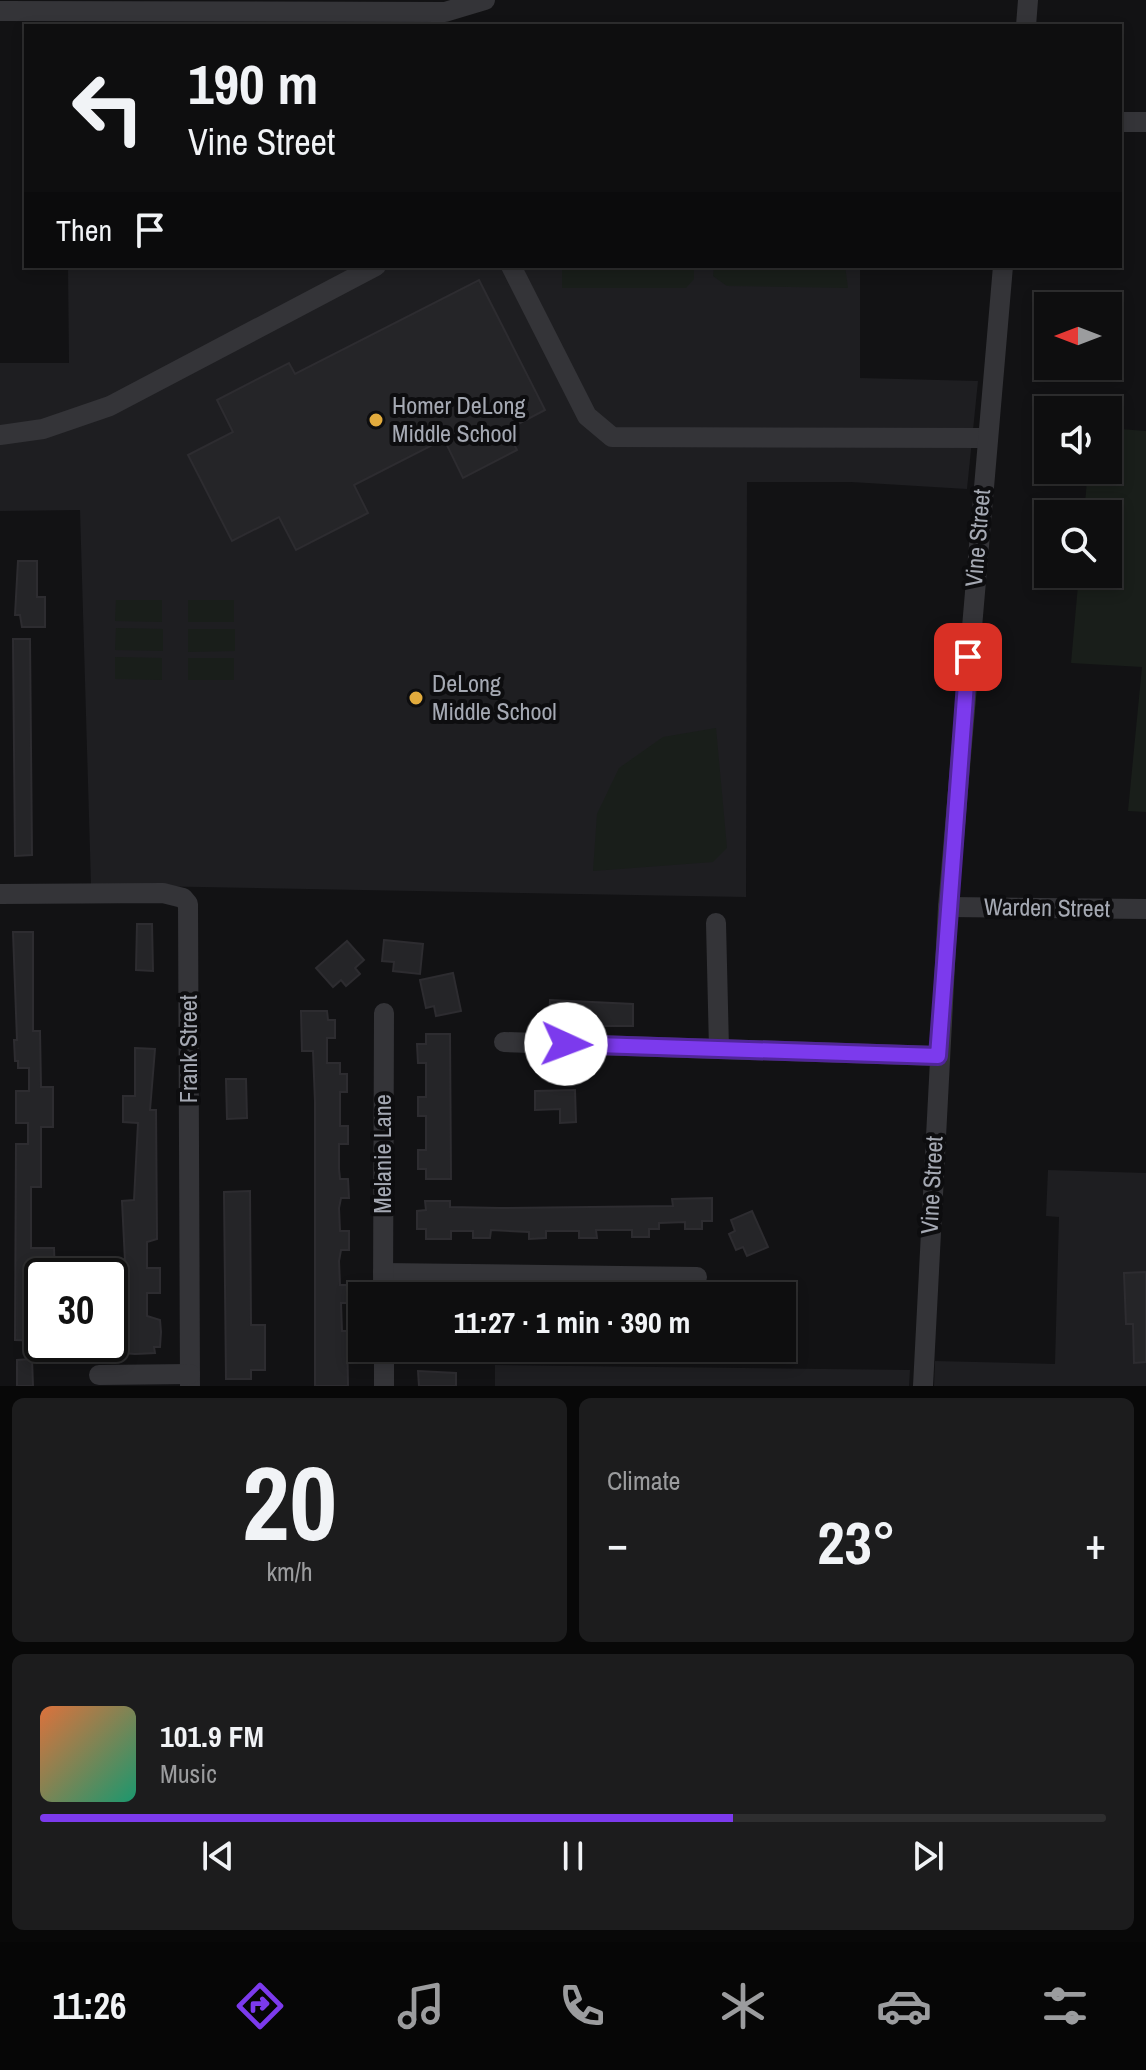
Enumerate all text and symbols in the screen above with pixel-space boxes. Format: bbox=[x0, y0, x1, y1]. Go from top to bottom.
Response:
text: 190 m bbox=[188, 46, 318, 121]
icon: left bbox=[56, 56, 160, 160]
text: Vine Street bbox=[188, 118, 335, 166]
icon: arrive bbox=[128, 208, 172, 252]
text: Then bbox=[56, 210, 112, 250]
north arrow bbox=[1034, 292, 1122, 380]
map controls bbox=[1034, 292, 1122, 588]
place label: Homer DeLong Middle School bbox=[392, 389, 525, 449]
button: sound bbox=[1034, 396, 1122, 484]
marker: Homer DeLong Middle School bbox=[367, 411, 385, 429]
street label: Vine Street bbox=[957, 487, 997, 588]
button: search bbox=[1034, 500, 1122, 588]
pin bbox=[934, 623, 1002, 691]
icon: arrive bbox=[946, 635, 990, 679]
place label: DeLong Middle School bbox=[432, 667, 557, 727]
marker: DeLong Middle School bbox=[407, 689, 425, 707]
street label: Warden Street bbox=[984, 890, 1111, 924]
street label: Frank Street bbox=[172, 994, 204, 1103]
position arrow bbox=[524, 1002, 608, 1086]
street label: Melanie Lane bbox=[366, 1094, 398, 1214]
street label: Vine Street bbox=[912, 1135, 950, 1235]
speed limit sign: 30 bbox=[24, 1258, 128, 1362]
text: 11:27 · 1 min · 390 m bbox=[454, 1302, 690, 1342]
text: 20 bbox=[242, 1432, 337, 1572]
text: Climate bbox=[607, 1463, 680, 1498]
text: 23° bbox=[817, 1502, 896, 1583]
text: − bbox=[607, 1513, 628, 1573]
text: + bbox=[1085, 1513, 1106, 1573]
text: km/h bbox=[266, 1554, 313, 1589]
text: 101.9 FM bbox=[160, 1716, 264, 1756]
text: Music bbox=[160, 1756, 217, 1791]
icon: previous bbox=[196, 1834, 240, 1878]
icon: pause bbox=[551, 1834, 595, 1878]
icon: next bbox=[906, 1834, 950, 1878]
icon: directions bbox=[232, 1978, 288, 2034]
icon: music bbox=[393, 1978, 449, 2034]
icon: phone bbox=[554, 1978, 610, 2034]
icon: climate bbox=[715, 1978, 771, 2034]
icon: car bbox=[876, 1978, 932, 2034]
icon: filters bbox=[1037, 1978, 1093, 2034]
text: 11:26 bbox=[53, 1982, 126, 2030]

